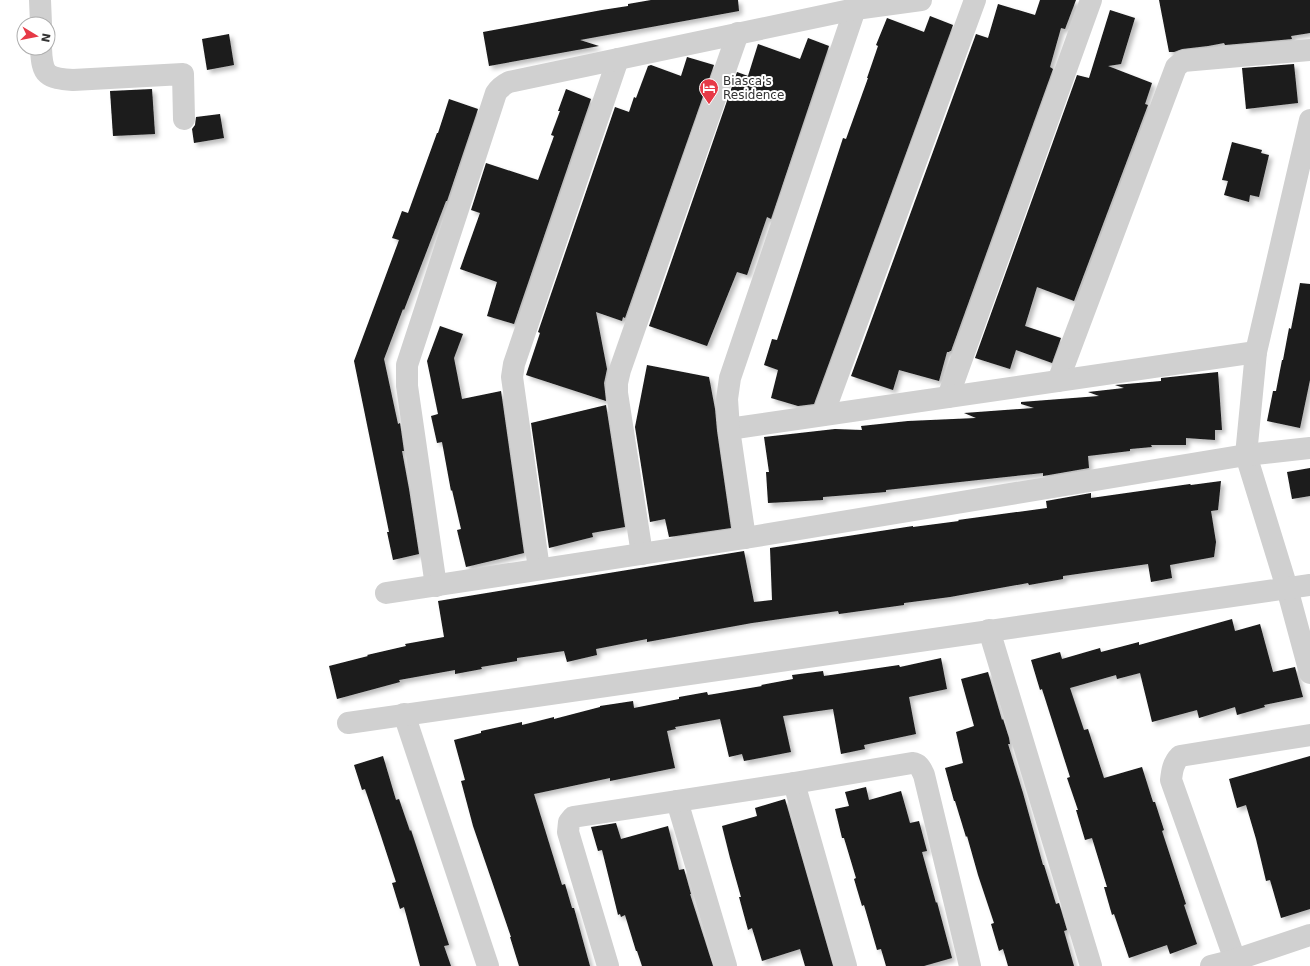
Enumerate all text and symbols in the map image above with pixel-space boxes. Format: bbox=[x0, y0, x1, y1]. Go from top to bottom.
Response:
north arrow bbox=[16, 16, 56, 56]
text: N bbox=[38, 32, 53, 43]
place label: Biasca's Residence bbox=[723, 74, 784, 102]
hotel icon: Biasca's Residence bbox=[698, 77, 720, 105]

